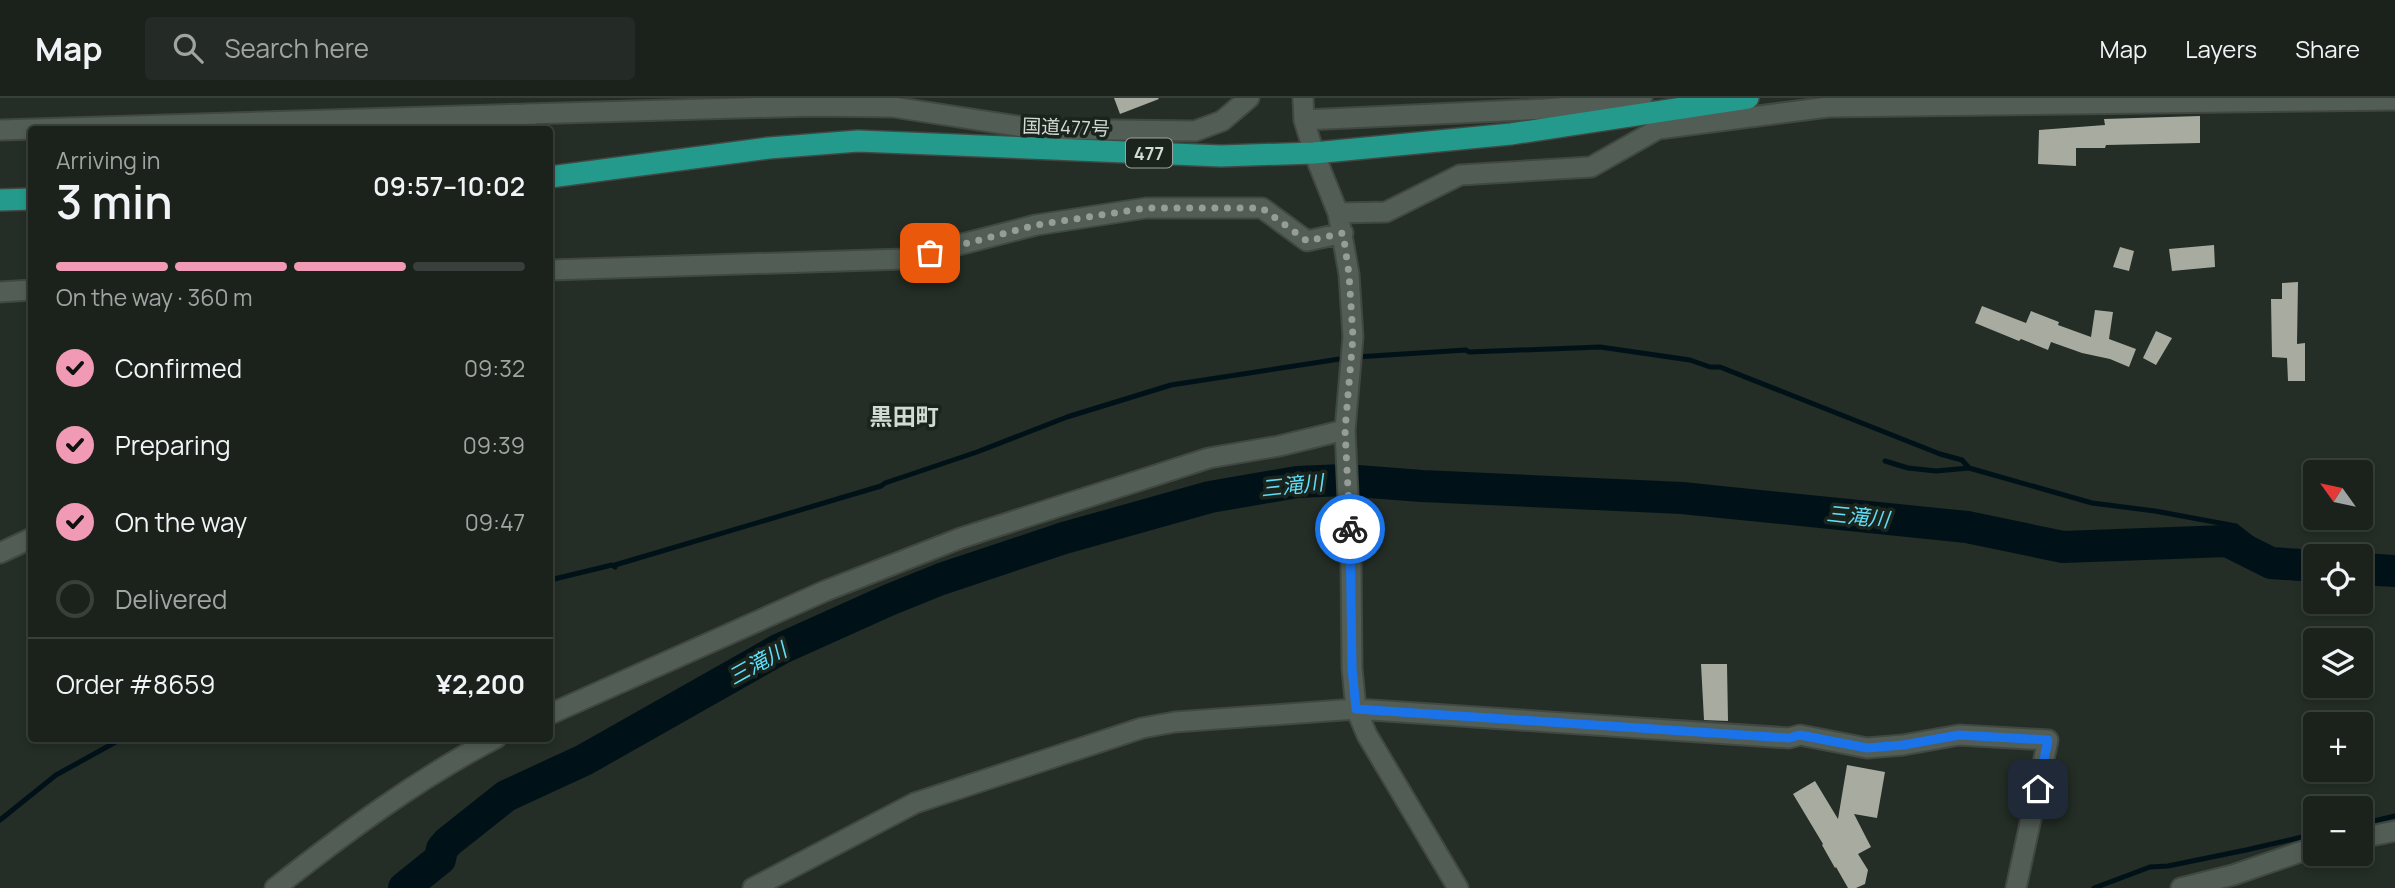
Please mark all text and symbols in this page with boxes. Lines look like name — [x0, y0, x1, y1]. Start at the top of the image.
search box — [145, 17, 635, 80]
text: Map — [35, 26, 103, 71]
icon: search — [169, 29, 207, 67]
text: Search here — [225, 30, 369, 66]
text: Map — [2100, 32, 2147, 65]
text: Layers — [2185, 32, 2257, 65]
text: Share — [2295, 32, 2360, 65]
street label: 国道477号 — [1022, 112, 1110, 142]
road number: 477 — [1126, 138, 1172, 168]
text: Arriving in — [56, 144, 161, 176]
text: 09:57–10:02 — [373, 168, 525, 204]
text: 3 min — [56, 170, 173, 233]
pin — [900, 223, 960, 283]
icon: bag — [911, 234, 949, 272]
text: On the way · 360 m — [56, 281, 253, 313]
icon: check — [56, 349, 94, 387]
text: Confirmed — [115, 350, 242, 386]
text: 09:32 — [464, 352, 525, 384]
district label: 黒田町 — [870, 400, 939, 432]
icon: check — [56, 426, 94, 464]
text: Preparing — [115, 427, 231, 463]
text: 09:39 — [463, 429, 525, 461]
north arrow — [2303, 460, 2373, 530]
map controls — [2303, 460, 2373, 866]
water label: 三滝川 — [1259, 468, 1327, 502]
courier — [1315, 494, 1385, 564]
water label: 三滝川 — [1825, 499, 1893, 533]
icon: check — [56, 503, 94, 541]
text: On the way — [115, 504, 247, 540]
text: 09:47 — [465, 506, 525, 538]
icon: bike — [1331, 510, 1369, 548]
button: locate — [2303, 544, 2373, 614]
text: Delivered — [115, 581, 227, 617]
button: layers — [2303, 628, 2373, 698]
water label: 三滝川 — [723, 635, 793, 691]
text: Order #8659 — [56, 666, 215, 702]
text: ¥2,200 — [436, 666, 525, 702]
button: + — [2303, 712, 2373, 782]
pin — [2008, 759, 2068, 819]
icon: home — [2019, 770, 2057, 808]
button: − — [2303, 796, 2373, 866]

